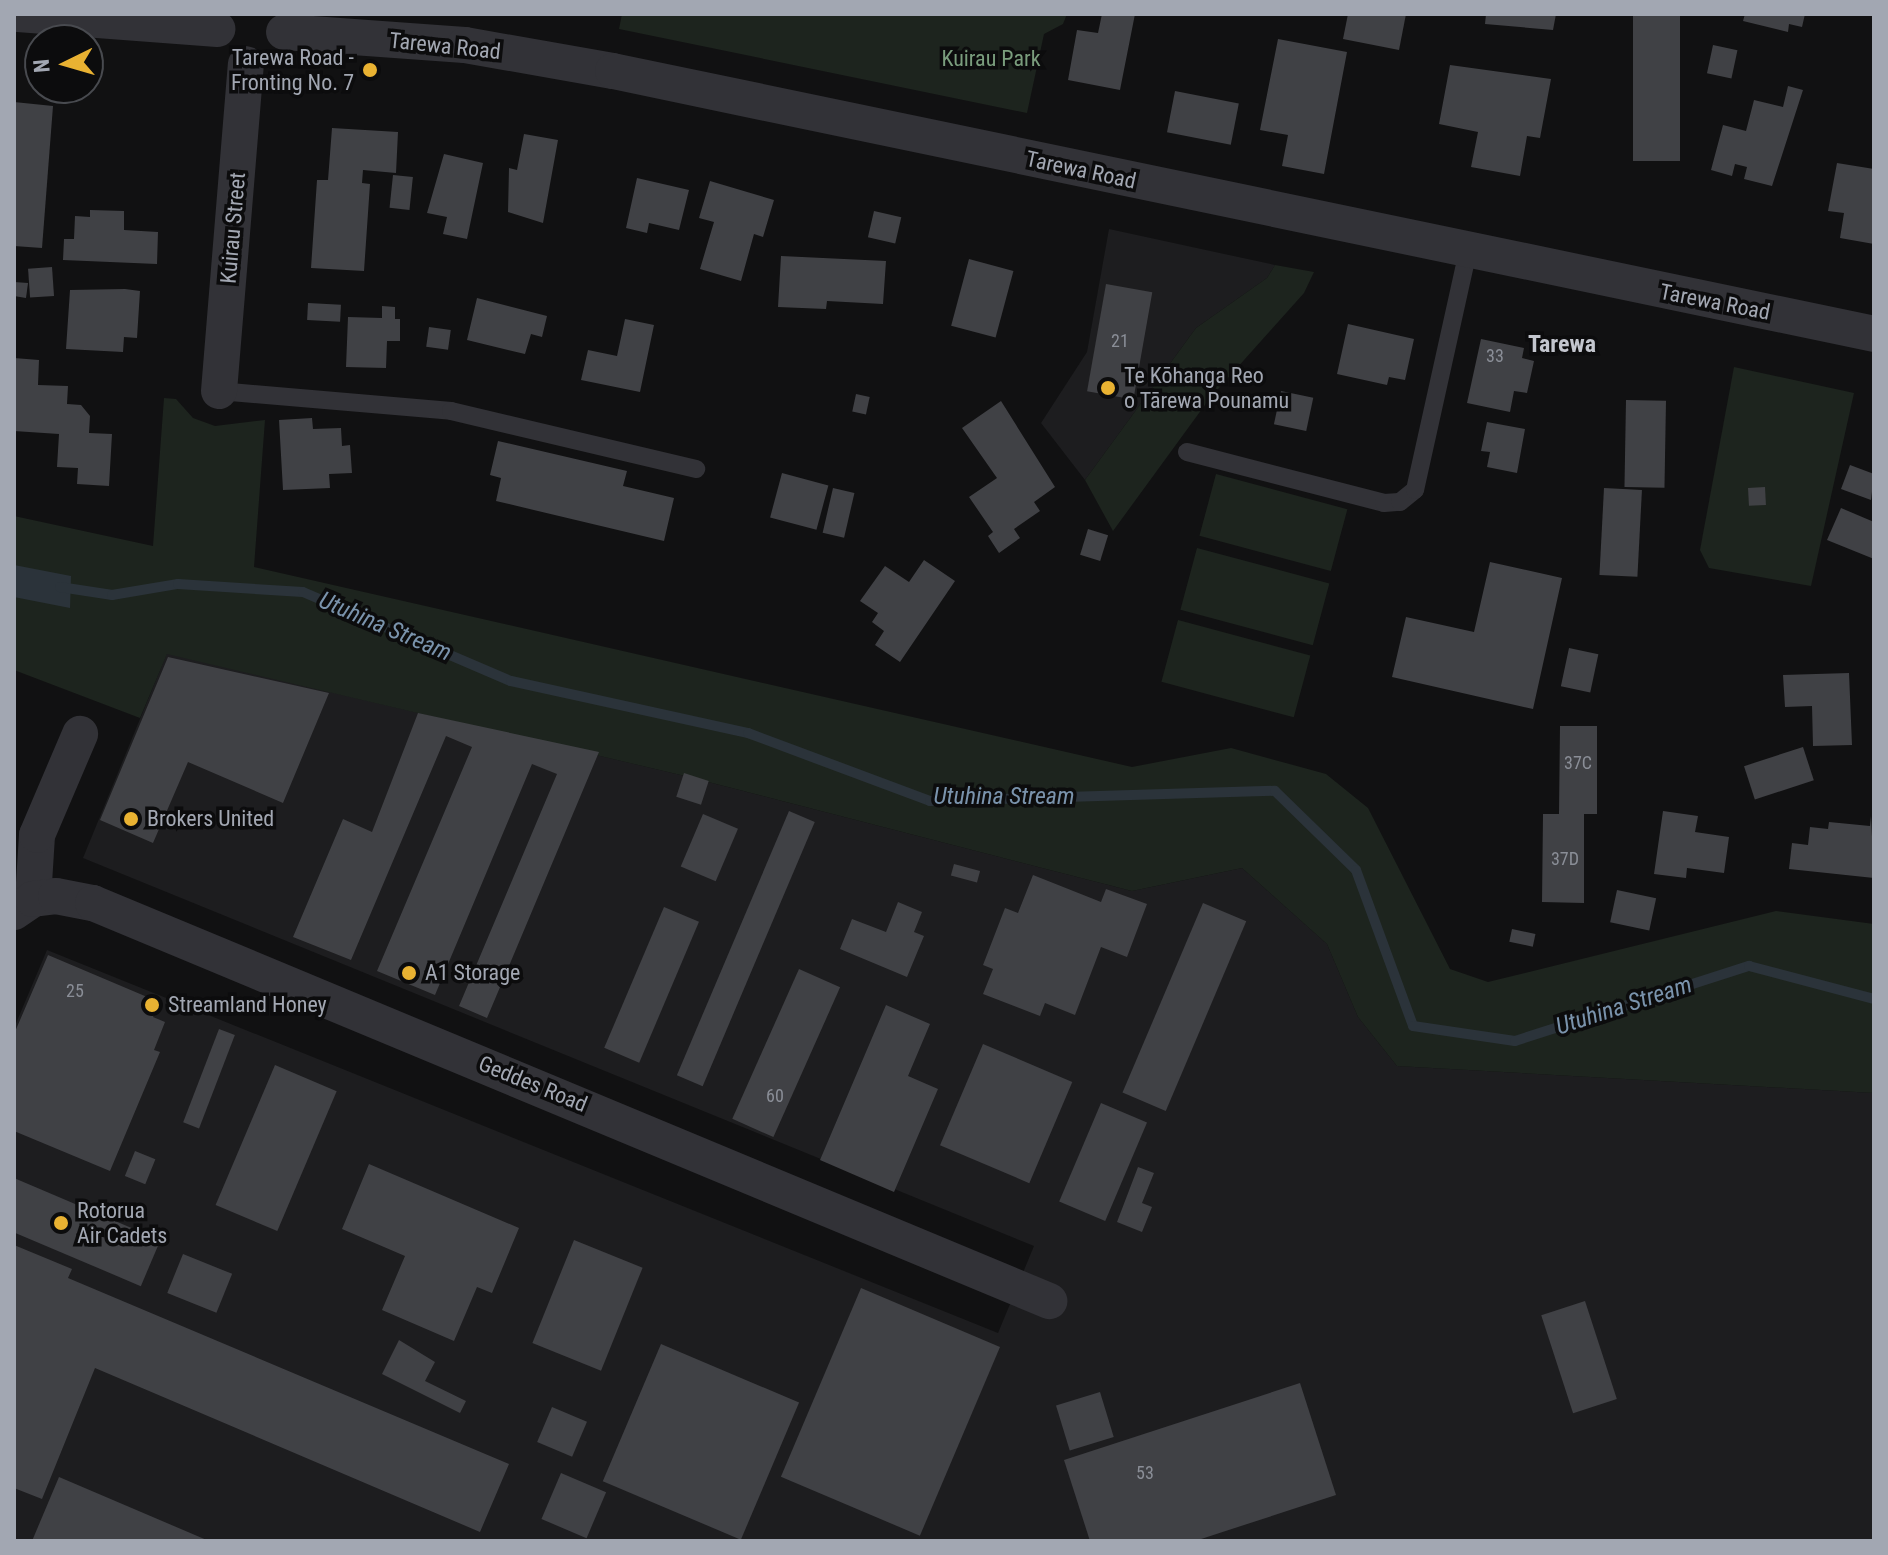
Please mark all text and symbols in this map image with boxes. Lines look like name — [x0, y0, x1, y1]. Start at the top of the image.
north arrow — [24, 24, 104, 104]
street label: Tarewa Road — [388, 27, 502, 65]
place label: Tarewa Road - Fronting No. 7 — [231, 44, 354, 96]
park label: Kuirau Park — [941, 46, 1041, 72]
text: N — [29, 58, 55, 74]
marker: Tarewa Road - Fronting No. 7 — [361, 61, 379, 79]
street label: Tarewa Road — [1024, 145, 1138, 195]
street label: Kuirau Street — [215, 171, 251, 285]
street label: Tarewa Road — [1658, 278, 1772, 326]
house number: 21 — [1111, 330, 1129, 352]
district label: Tarewa — [1528, 331, 1596, 359]
house number: 33 — [1486, 345, 1504, 367]
place label: Te Kōhanga Reo o Tārewa Pounamu — [1124, 362, 1290, 414]
marker: Te Kōhanga Reo o Tārewa Pounamu — [1099, 379, 1117, 397]
water label: Utuhina Stream — [314, 586, 456, 668]
house number: 37C — [1564, 752, 1592, 774]
water label: Utuhina Stream — [933, 783, 1075, 811]
place label: Brokers United — [147, 806, 274, 832]
marker: Brokers United — [122, 810, 140, 828]
house number: 37D — [1551, 848, 1579, 870]
place label: A1 Storage — [425, 960, 520, 986]
marker: A1 Storage — [400, 964, 418, 982]
water label: Utuhina Stream — [1552, 971, 1696, 1041]
house number: 25 — [66, 980, 84, 1002]
place label: Streamland Honey — [168, 992, 327, 1018]
marker: Streamland Honey — [143, 996, 161, 1014]
street label: Geddes Road — [475, 1050, 591, 1118]
house number: 60 — [766, 1085, 784, 1107]
place label: Rotorua Air Cadets — [77, 1197, 167, 1248]
marker: Rotorua Air Cadets — [52, 1214, 70, 1232]
house number: 53 — [1136, 1462, 1154, 1484]

